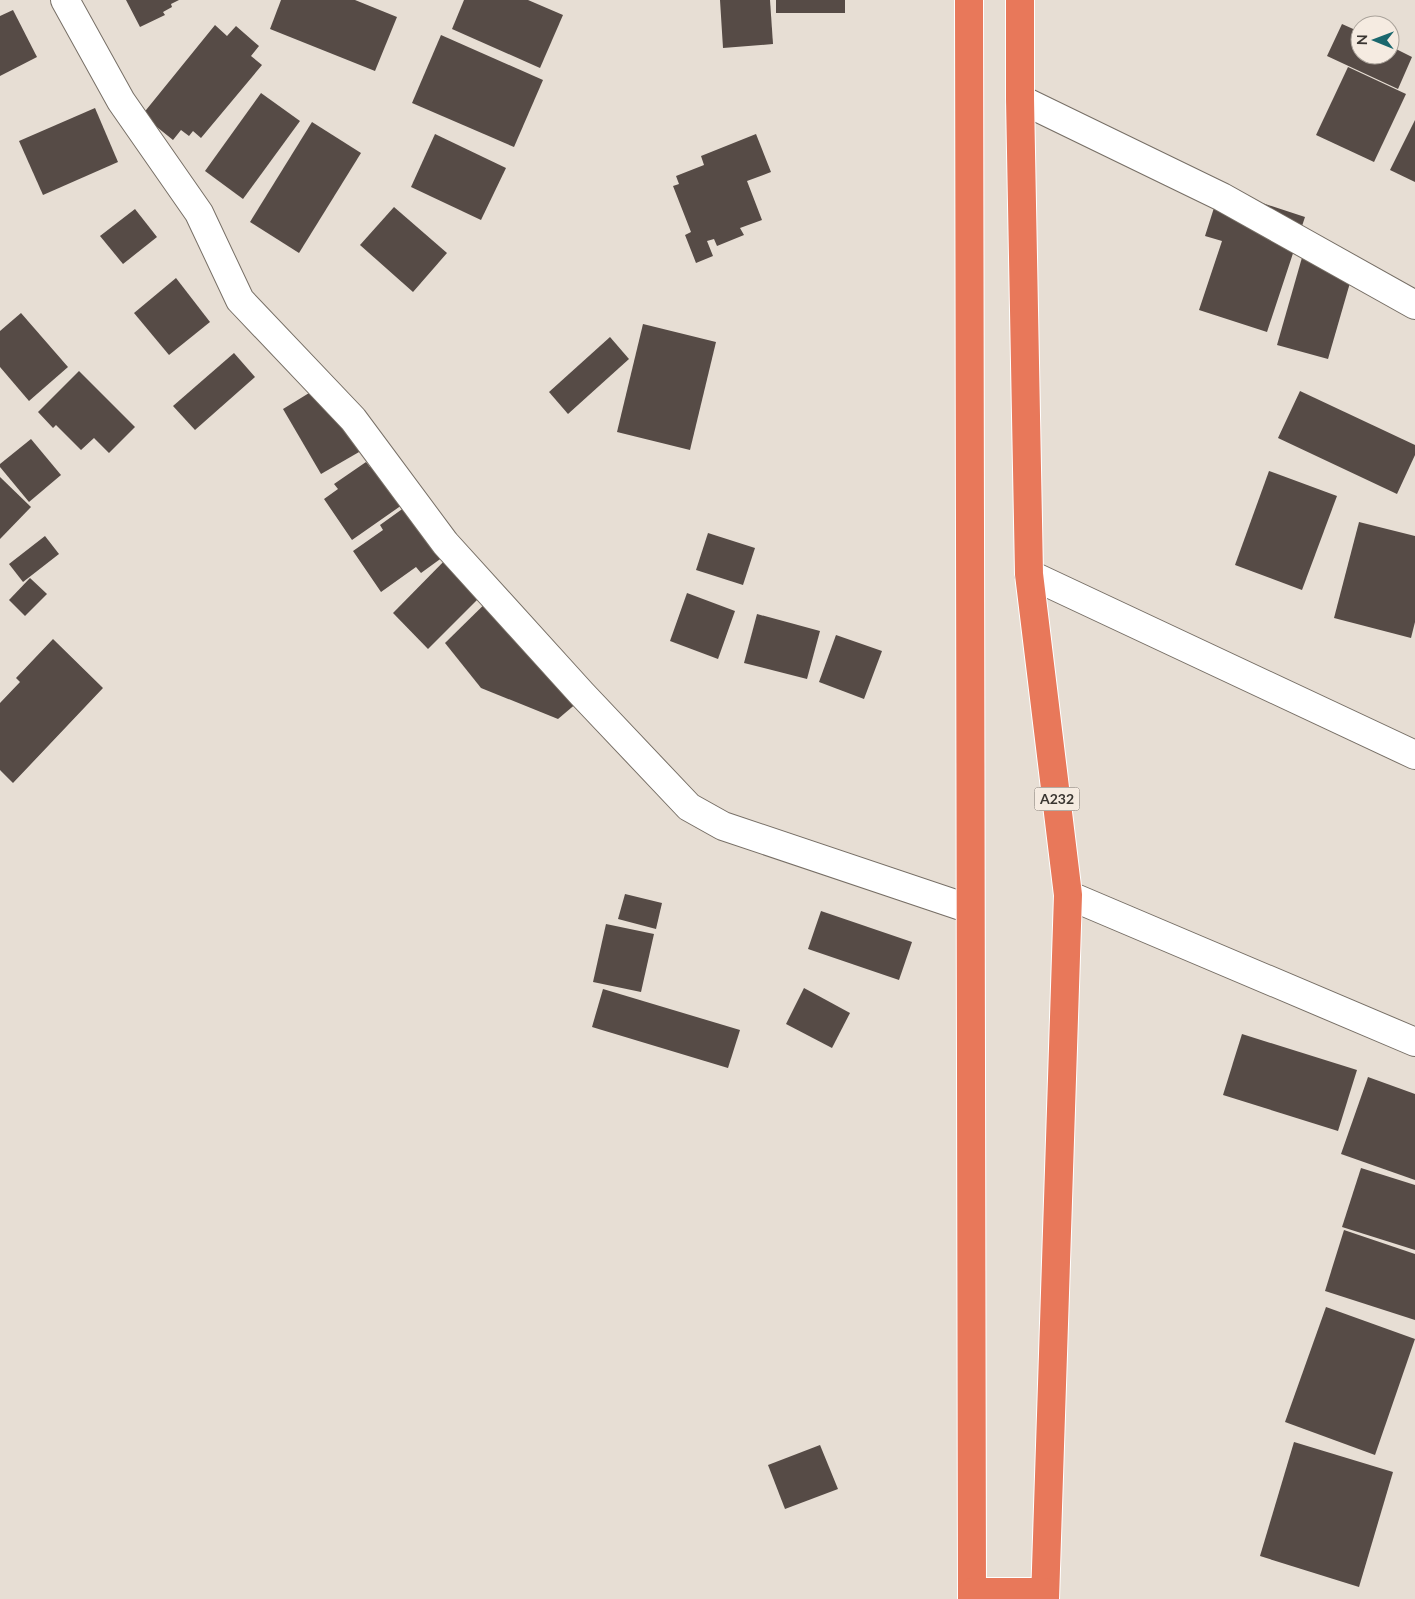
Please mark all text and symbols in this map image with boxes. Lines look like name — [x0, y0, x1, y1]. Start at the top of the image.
north arrow — [1350, 15, 1400, 65]
text: N — [1353, 34, 1370, 45]
road number: A232 — [1034, 788, 1080, 811]

